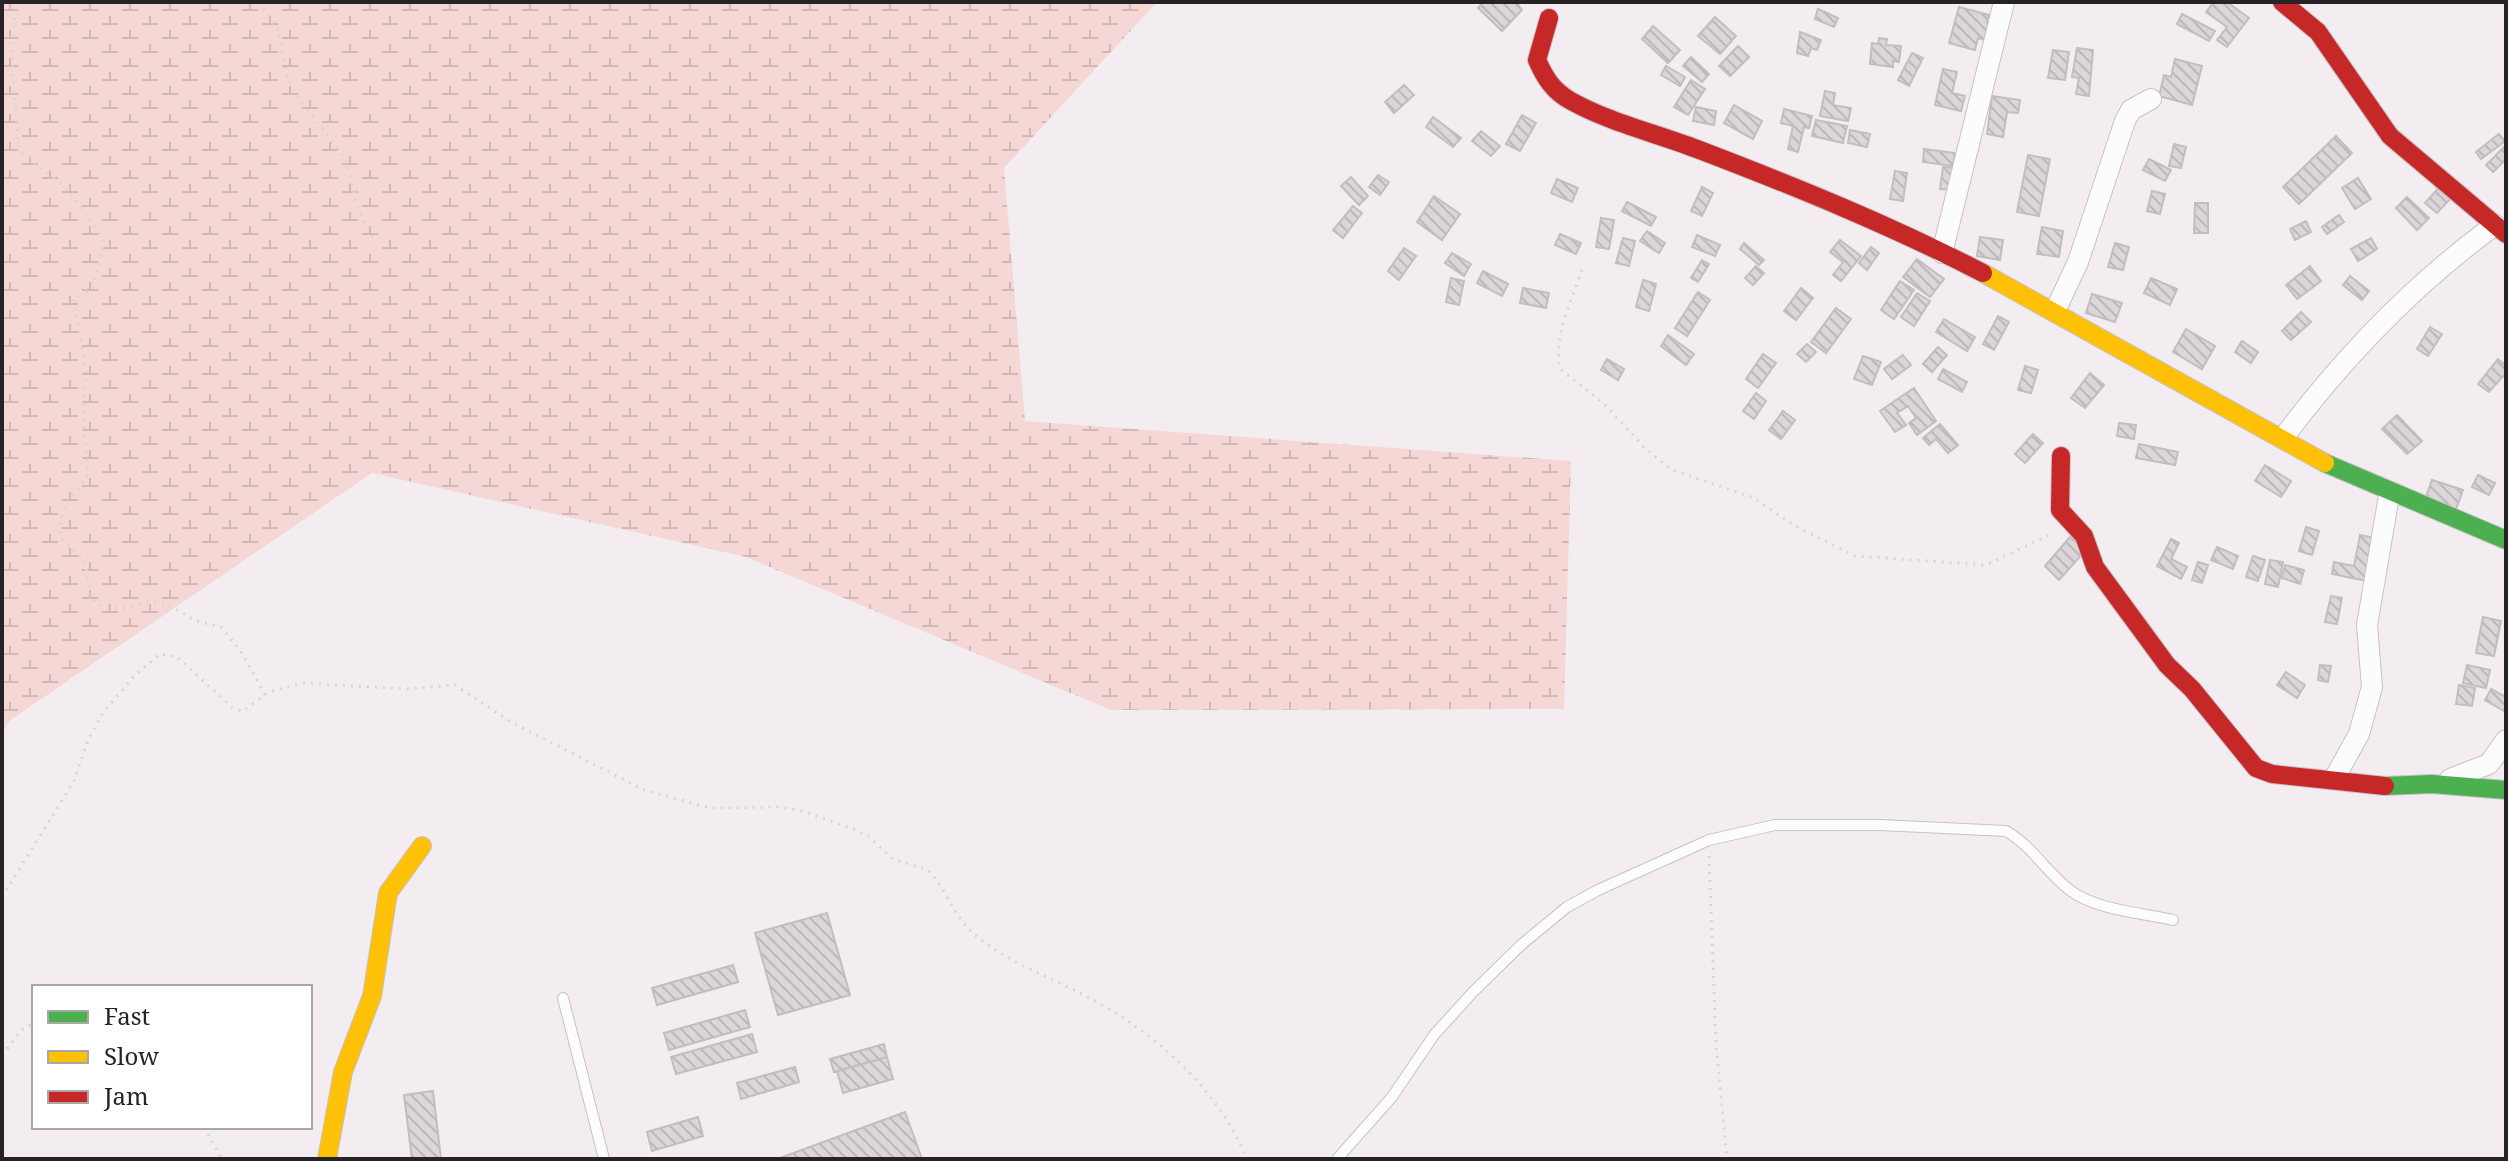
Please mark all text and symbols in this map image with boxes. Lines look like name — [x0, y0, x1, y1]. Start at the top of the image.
legend — [32, 985, 312, 1129]
text: Fast — [104, 999, 150, 1032]
text: Slow — [104, 1039, 159, 1072]
text: Jam — [103, 1079, 149, 1112]

